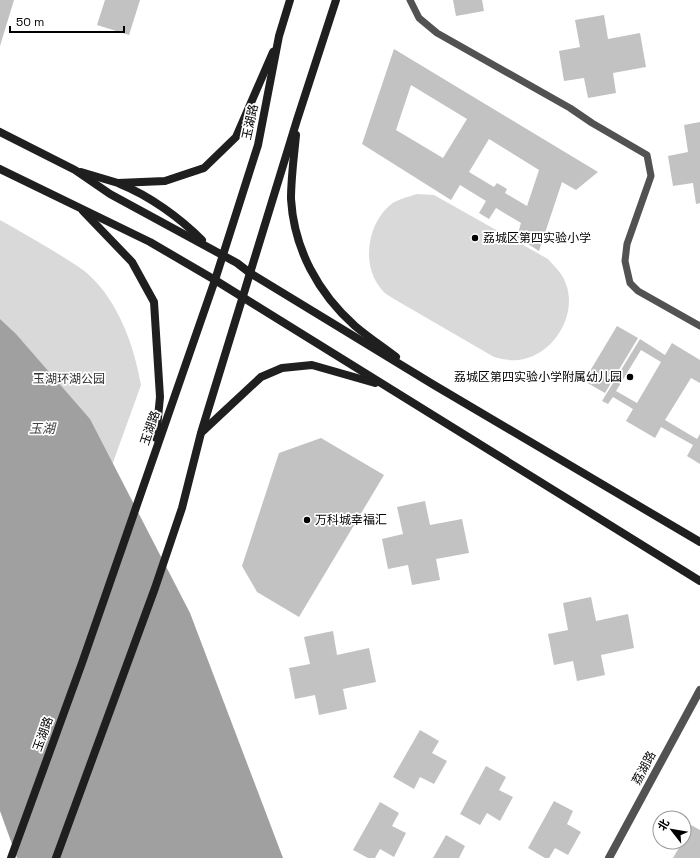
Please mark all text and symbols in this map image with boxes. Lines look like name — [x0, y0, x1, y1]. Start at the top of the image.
scale bar — [10, 8, 124, 34]
text: 50 m — [16, 14, 44, 30]
street label: 玉湖路 — [238, 103, 262, 141]
place label: 荔城区第四实验小学 — [483, 230, 591, 246]
marker: 荔城区第四实验小学 — [470, 233, 480, 243]
place label: 荔城区第四实验小学附属幼儿园 — [454, 369, 622, 385]
park label: 玉湖环湖公园 — [33, 371, 105, 387]
marker: 荔城区第四实验小学附属幼儿园 — [625, 372, 635, 382]
street label: 玉湖路 — [137, 408, 163, 448]
water label: 玉湖 — [29, 420, 57, 437]
place label: 万科城幸福汇 — [315, 512, 387, 528]
marker: 万科城幸福汇 — [302, 515, 312, 525]
street label: 玉湖路 — [29, 714, 57, 754]
street label: 荔湖路 — [628, 748, 660, 788]
north arrow — [652, 810, 692, 850]
text: 北 — [655, 817, 672, 833]

